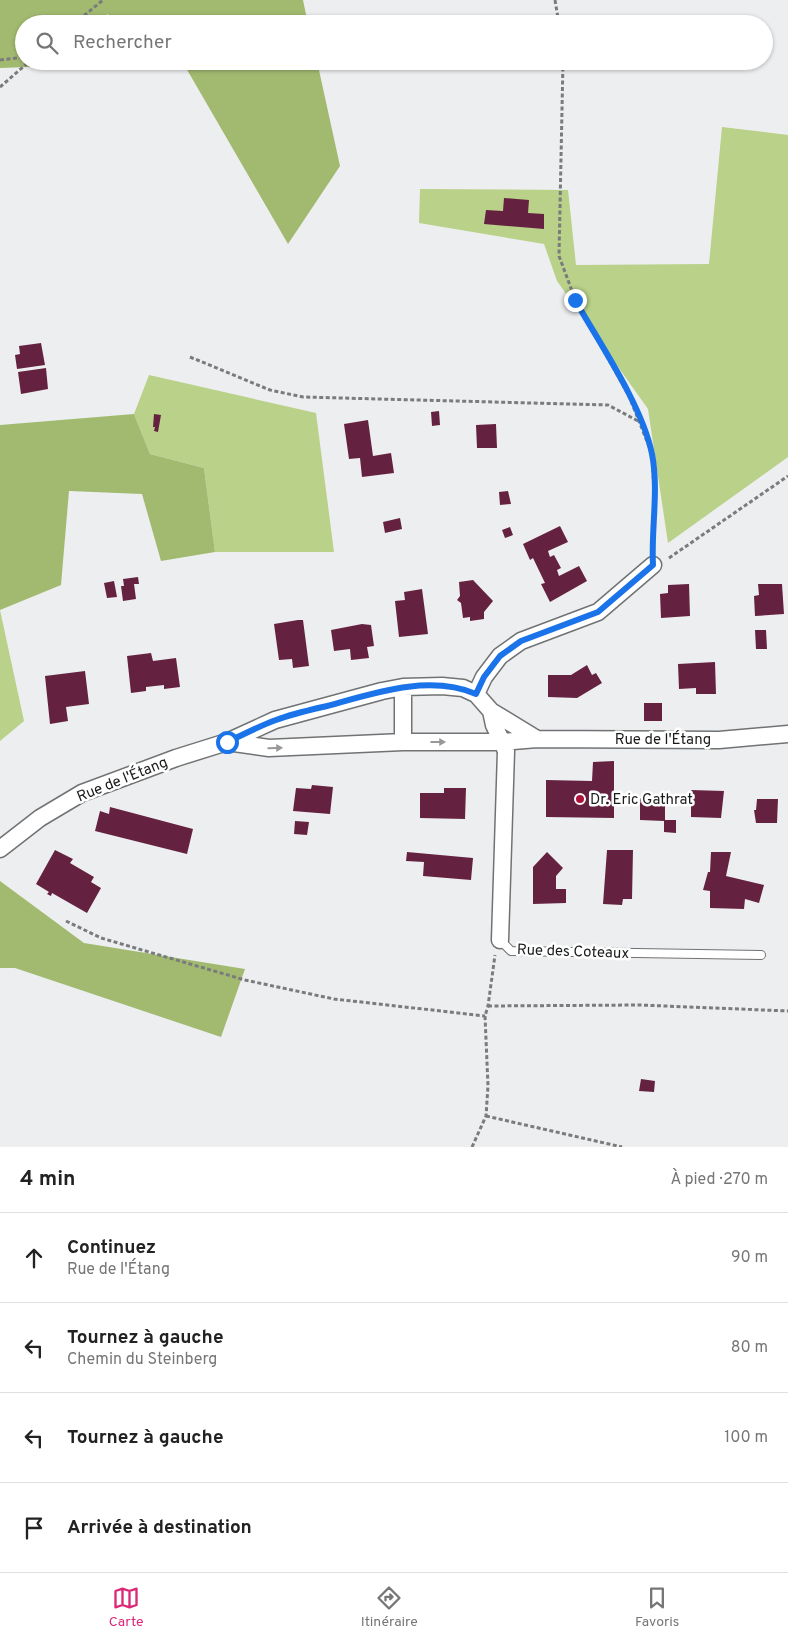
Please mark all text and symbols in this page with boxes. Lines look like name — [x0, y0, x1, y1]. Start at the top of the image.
search box — [15, 15, 773, 70]
icon: search — [33, 29, 61, 57]
text: Rechercher — [73, 31, 172, 55]
route end — [564, 289, 587, 312]
street label: Rue de l'Étang — [615, 730, 711, 750]
route start — [216, 731, 239, 754]
one-way arrow — [430, 738, 446, 746]
one-way arrow — [268, 744, 284, 752]
street label: Rue de l'Étang — [74, 753, 171, 807]
place label: Dr. Eric Gathrat — [590, 791, 693, 810]
marker: Dr. Eric Gathrat — [574, 793, 586, 805]
street label: Rue des Coteaux — [516, 941, 630, 964]
text: 4 min — [20, 1166, 76, 1193]
text: À pied · 270 m — [670, 1170, 768, 1190]
text: Continuez — [67, 1236, 156, 1260]
icon: ahead — [20, 1244, 48, 1272]
text: 90 m — [731, 1248, 768, 1268]
text: Rue de l'Étang — [67, 1260, 170, 1280]
text: Tournez à gauche — [67, 1326, 224, 1350]
icon: left — [20, 1334, 48, 1362]
text: 80 m — [731, 1338, 768, 1358]
text: Chemin du Steinberg — [67, 1350, 217, 1370]
icon: left — [20, 1424, 48, 1452]
text: Tournez à gauche — [67, 1426, 224, 1450]
text: 100 m — [724, 1428, 768, 1448]
icon: arrive — [20, 1514, 48, 1542]
text: Arrivée à destination — [67, 1516, 252, 1540]
tab: Carte — [109, 1584, 144, 1631]
tab: Itinéraire — [361, 1584, 418, 1631]
tab: Favoris — [635, 1584, 679, 1631]

